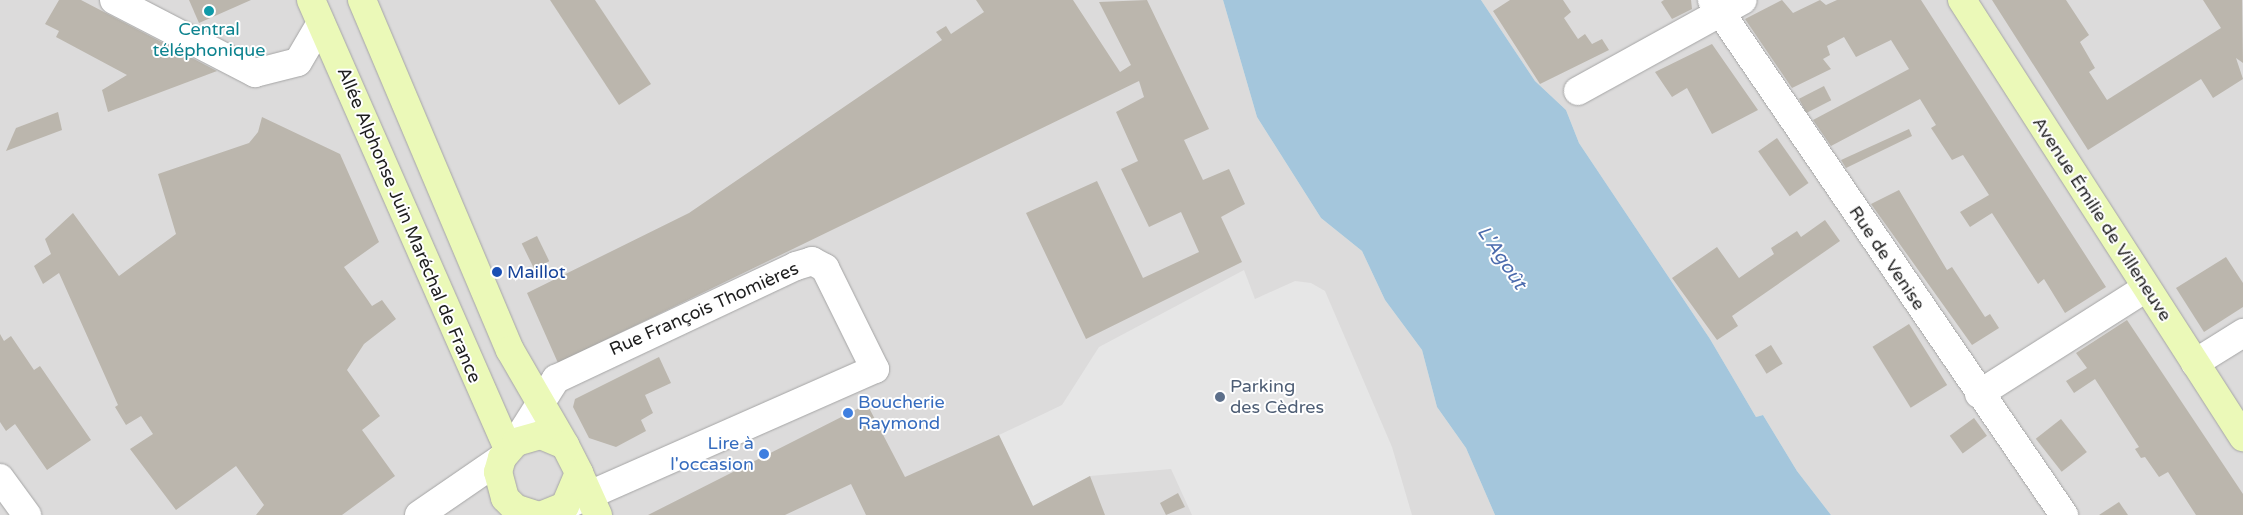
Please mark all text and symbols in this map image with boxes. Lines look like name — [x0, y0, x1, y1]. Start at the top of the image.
marker: Central téléphonique — [203, 5, 215, 17]
place label: Central téléphonique — [153, 19, 265, 62]
street label: Allée Alphonse Juin Maréchal de France — [332, 64, 486, 386]
street label: Avenue Émilie de Villeneuve — [2028, 113, 2176, 325]
street label: Rue de Venise — [1844, 202, 1930, 314]
water label: L'Agoût — [1472, 222, 1530, 294]
street label: Rue François Thomières — [606, 257, 802, 361]
place label: Maillot — [507, 261, 566, 283]
marker: Maillot — [491, 266, 503, 278]
place label: Parking des Cèdres — [1230, 376, 1324, 418]
marker: Parking des Cèdres — [1214, 391, 1226, 403]
place label: Boucherie Raymond — [858, 392, 945, 434]
marker: Boucherie Raymond — [842, 407, 854, 419]
place label: Lire à l'occasion — [670, 433, 754, 476]
marker: Lire à l'occasion — [758, 448, 770, 460]

